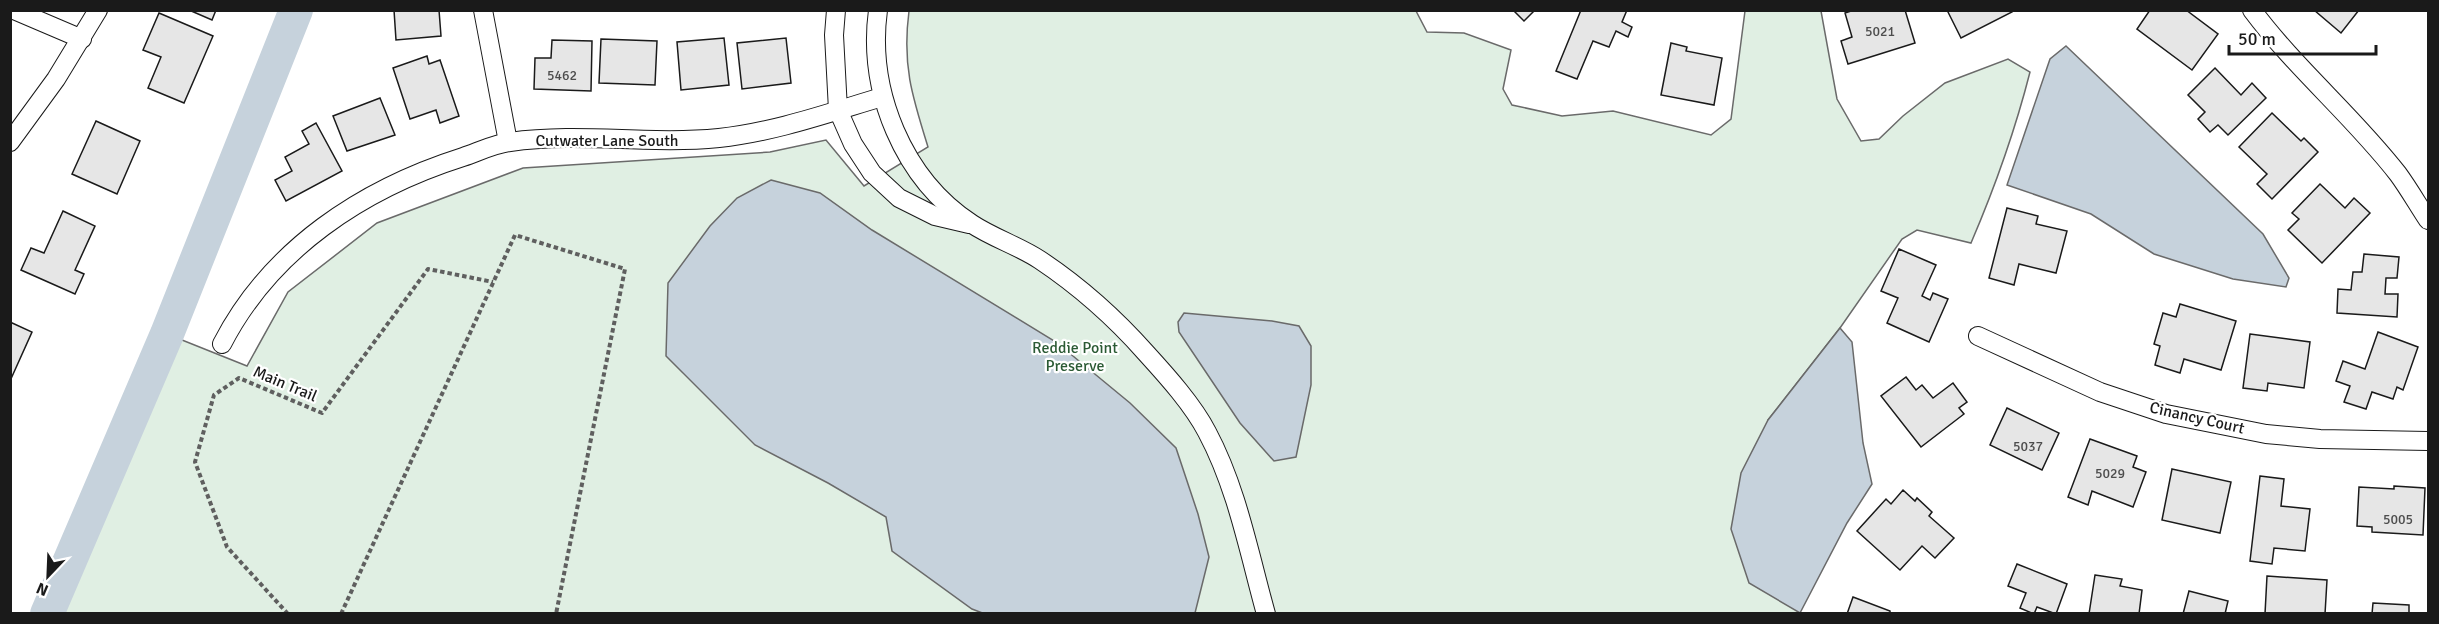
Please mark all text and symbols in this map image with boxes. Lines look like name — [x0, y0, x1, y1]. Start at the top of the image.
scale bar — [2229, 18, 2376, 56]
house number: 5021 — [1865, 23, 1895, 40]
text: 50 m — [2238, 28, 2276, 50]
house number: 5462 — [547, 67, 577, 84]
street label: Cutwater Lane South — [535, 131, 679, 151]
park label: Reddie Point Preserve — [1032, 338, 1118, 376]
street label: Main Trail — [250, 362, 320, 407]
street label: Cinancy Court — [2148, 397, 2247, 439]
house number: 5037 — [2013, 438, 2043, 455]
house number: 5029 — [2095, 465, 2125, 482]
house number: 5005 — [2383, 511, 2413, 528]
north arrow — [18, 546, 78, 606]
text: N — [33, 578, 52, 600]

